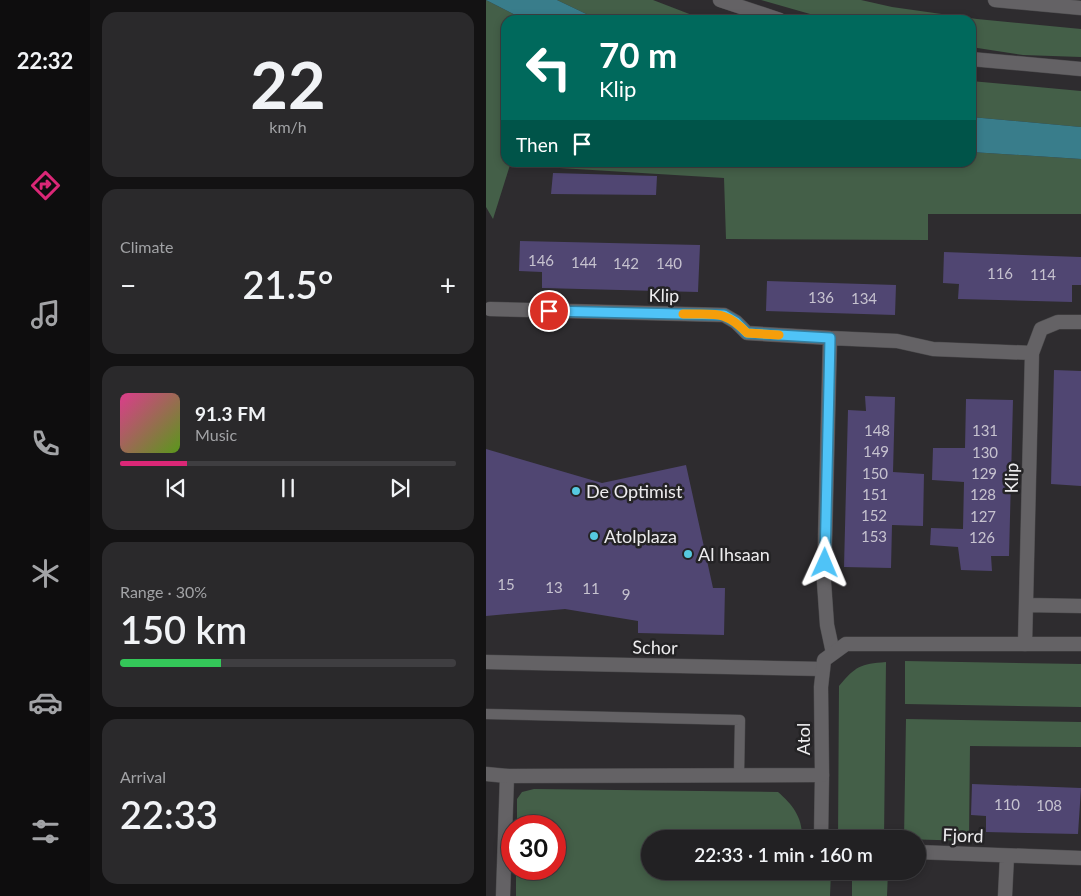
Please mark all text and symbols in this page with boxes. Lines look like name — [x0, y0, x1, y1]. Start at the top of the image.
text: 70 m — [599, 33, 677, 75]
icon: left — [516, 35, 581, 100]
text: 22 — [250, 45, 326, 123]
text: 22:32 — [17, 47, 73, 74]
text: Klip — [599, 75, 636, 102]
text: km/h — [269, 117, 307, 136]
icon: arrive — [568, 130, 596, 158]
text: Then — [516, 133, 558, 156]
icon: directions — [28, 168, 63, 203]
text: Climate — [120, 237, 173, 256]
house number: 146 — [528, 251, 554, 269]
house number: 144 — [571, 253, 597, 271]
house number: 142 — [613, 254, 639, 272]
house number: 140 — [656, 254, 682, 272]
text: 21.5° — [243, 261, 333, 307]
house number: 116 — [987, 264, 1013, 282]
house number: 114 — [1030, 265, 1056, 283]
text: − — [120, 268, 136, 302]
text: + — [440, 268, 456, 302]
street label: Klip — [649, 284, 679, 306]
house number: 136 — [808, 288, 834, 306]
house number: 134 — [851, 289, 877, 307]
pin — [528, 290, 570, 332]
icon: music — [28, 297, 63, 332]
icon: arrive — [535, 297, 563, 325]
text: 91.3 FM — [195, 402, 266, 425]
house number: 148 — [864, 421, 890, 439]
house number: 131 — [972, 421, 998, 439]
text: Music — [195, 425, 237, 444]
icon: phone — [28, 426, 63, 461]
house number: 149 — [863, 442, 889, 460]
house number: 130 — [972, 443, 998, 461]
street label: Klip — [1000, 463, 1022, 493]
house number: 150 — [862, 464, 888, 482]
house number: 129 — [971, 464, 997, 482]
icon: previous — [162, 474, 190, 502]
icon: pause — [274, 474, 302, 502]
icon: next — [386, 474, 414, 502]
place label: De Optimist — [586, 480, 683, 502]
marker: De Optimist — [570, 485, 582, 497]
house number: 151 — [862, 485, 888, 503]
house number: 128 — [970, 485, 996, 503]
house number: 152 — [861, 506, 887, 524]
house number: 127 — [970, 507, 996, 525]
place label: Atolplaza — [604, 525, 677, 547]
house number: 153 — [861, 527, 887, 545]
house number: 126 — [969, 528, 995, 546]
marker: Atolplaza — [588, 530, 600, 542]
position arrow — [798, 536, 850, 588]
place label: Al Ihsaan — [698, 543, 770, 565]
marker: Al Ihsaan — [682, 548, 694, 560]
icon: climate — [28, 556, 63, 591]
house number: 15 — [497, 575, 515, 593]
house number: 13 — [545, 578, 563, 596]
house number: 11 — [582, 579, 600, 597]
text: Range · 30% — [120, 582, 207, 601]
house number: 9 — [622, 585, 630, 603]
text: 150 km — [120, 606, 247, 652]
street label: Schor — [632, 636, 678, 658]
icon: car — [28, 685, 63, 720]
street label: Atol — [792, 723, 814, 755]
text: Arrival — [120, 767, 166, 786]
text: 22:33 — [120, 791, 218, 837]
house number: 110 — [994, 795, 1020, 813]
house number: 108 — [1036, 796, 1062, 814]
icon: filters — [28, 814, 63, 849]
speed limit sign: 30 — [501, 815, 566, 880]
street label: Fjord — [942, 823, 984, 847]
text: 22:33 · 1 min · 160 m — [694, 843, 873, 866]

